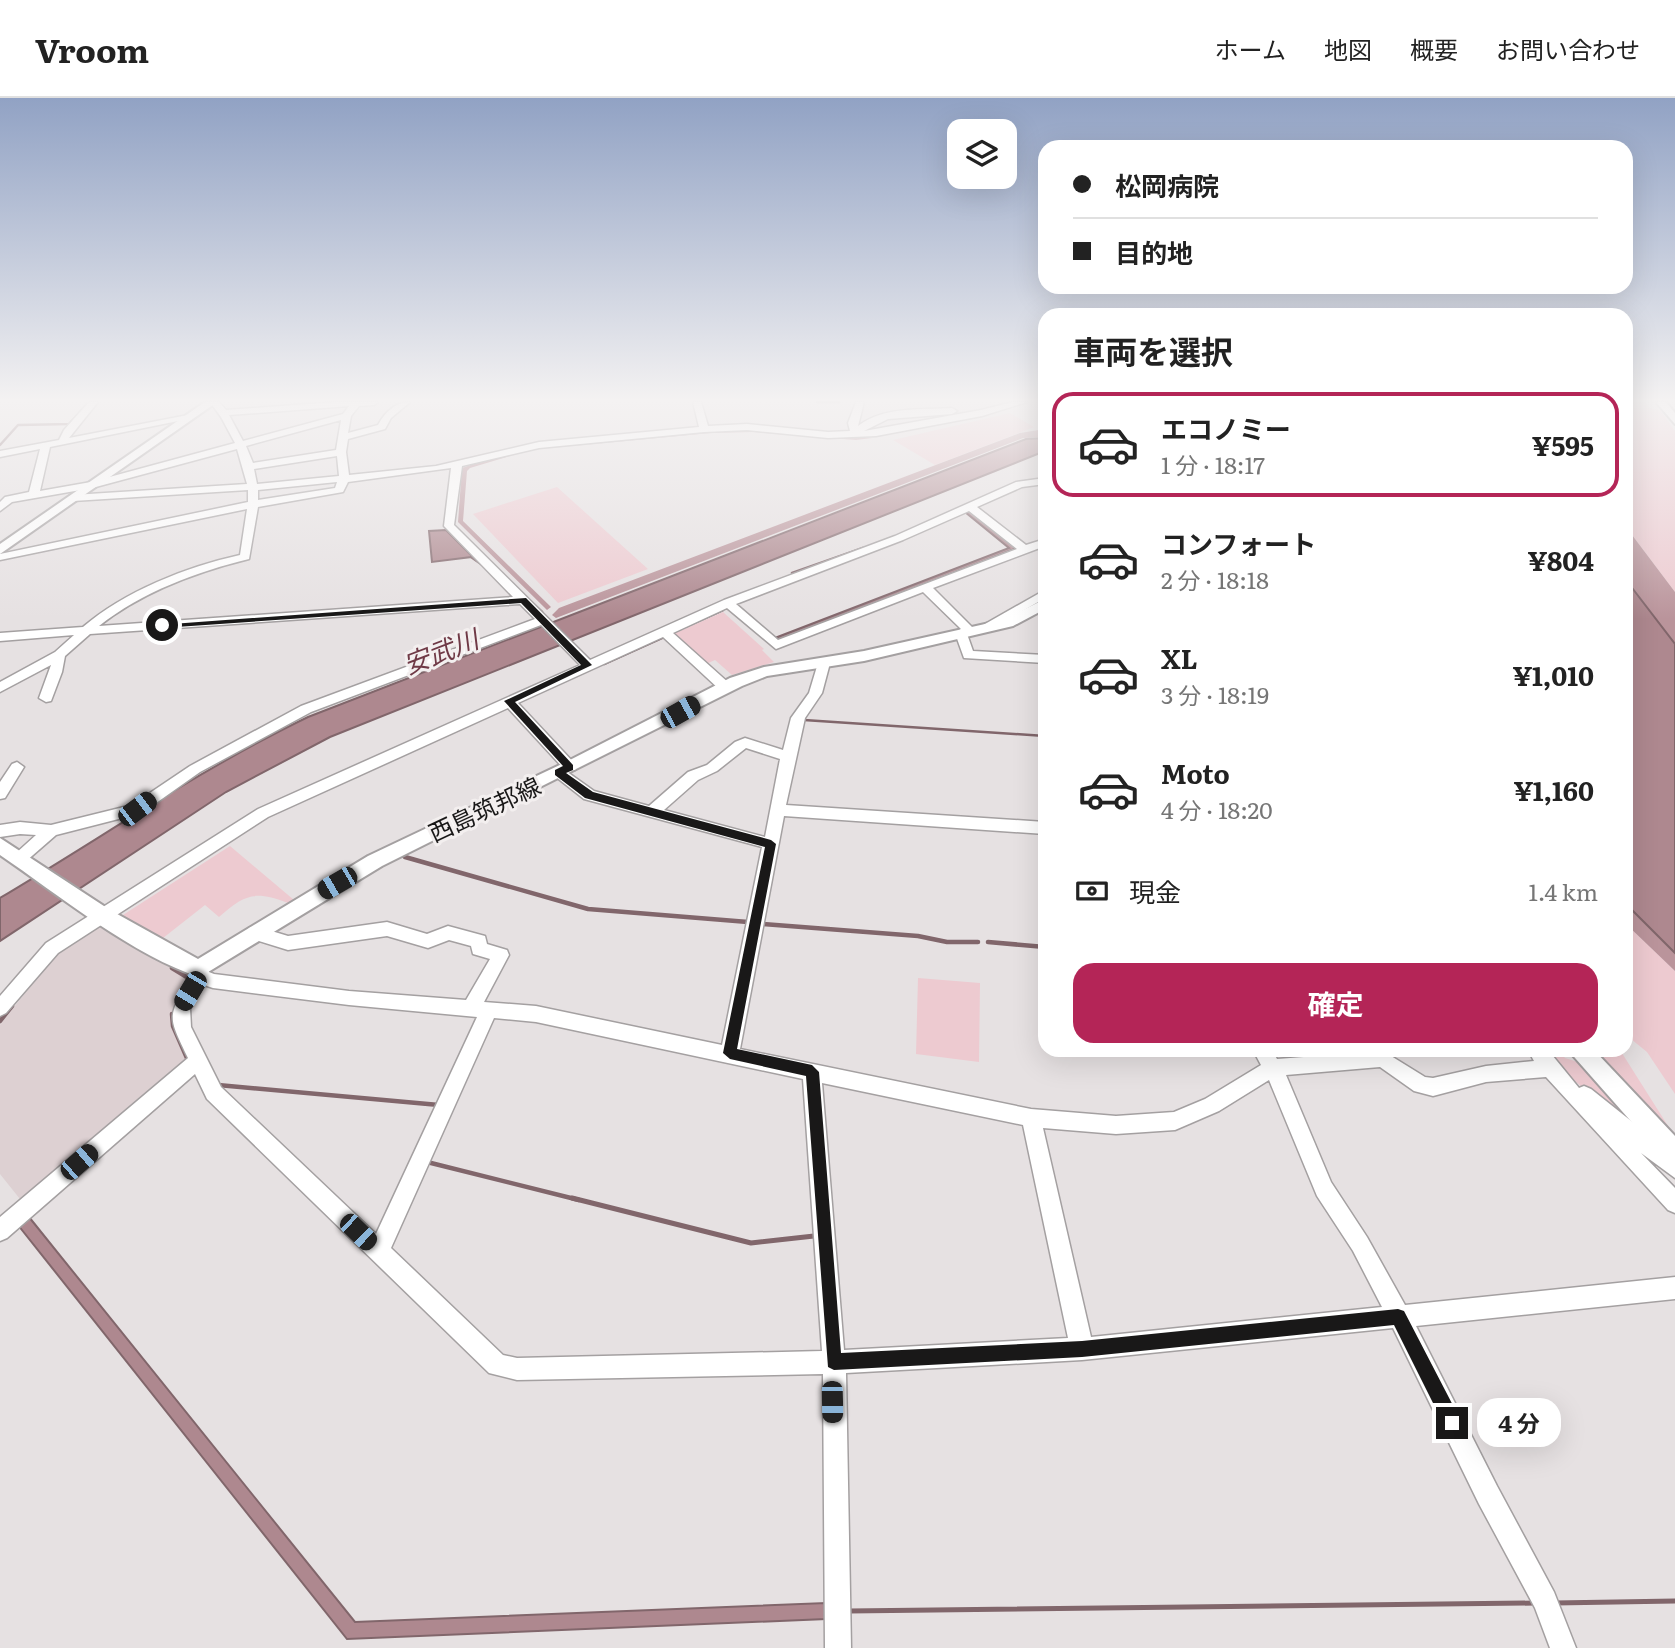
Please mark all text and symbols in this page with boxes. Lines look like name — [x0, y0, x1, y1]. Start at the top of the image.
text: Vroom — [35, 24, 149, 73]
text: ホーム — [1215, 31, 1286, 66]
text: 地図 — [1324, 31, 1372, 66]
text: 概要 — [1410, 31, 1458, 66]
text: お問い合わせ — [1496, 31, 1640, 66]
map controls — [947, 119, 1017, 189]
button: layers — [947, 119, 1017, 189]
text: 松岡病院 — [1115, 165, 1219, 204]
text: 目的地 — [1115, 232, 1193, 271]
text: 車両を選択 — [1073, 326, 1233, 374]
text: エコノミー — [1161, 408, 1291, 447]
icon: car — [1077, 413, 1140, 476]
text: ¥595 — [1532, 425, 1594, 464]
text: 1 分 · 18:17 — [1161, 447, 1265, 481]
text: コンフォート — [1161, 523, 1316, 562]
icon: car — [1077, 528, 1140, 591]
text: ¥804 — [1528, 540, 1594, 579]
text: 2 分 · 18:18 — [1161, 562, 1269, 596]
route start — [146, 609, 178, 641]
water label: 安武川 — [397, 617, 486, 682]
text: XL — [1161, 638, 1198, 677]
icon: car — [1077, 643, 1140, 706]
text: ¥1,010 — [1513, 655, 1594, 694]
text: 3 分 · 18:19 — [1161, 677, 1269, 711]
car — [657, 693, 704, 731]
text: Moto — [1161, 753, 1230, 792]
icon: car — [1077, 758, 1140, 821]
street label: 西島筑邦線 — [422, 767, 546, 849]
text: ¥1,160 — [1513, 770, 1594, 809]
car — [114, 788, 161, 830]
text: 4 分 · 18:20 — [1161, 792, 1273, 826]
car — [314, 863, 361, 903]
text: 現金 — [1129, 871, 1181, 910]
icon: cash — [1073, 872, 1111, 910]
text: 1.4 km — [1528, 874, 1598, 908]
button: 確定 — [1073, 963, 1598, 1043]
car — [171, 968, 210, 1014]
car — [57, 1140, 102, 1184]
car — [336, 1210, 381, 1254]
car — [822, 1381, 843, 1423]
callout: 4 分 — [1476, 1398, 1560, 1448]
text: 4 分 — [1498, 1405, 1540, 1439]
route end — [1436, 1407, 1468, 1439]

